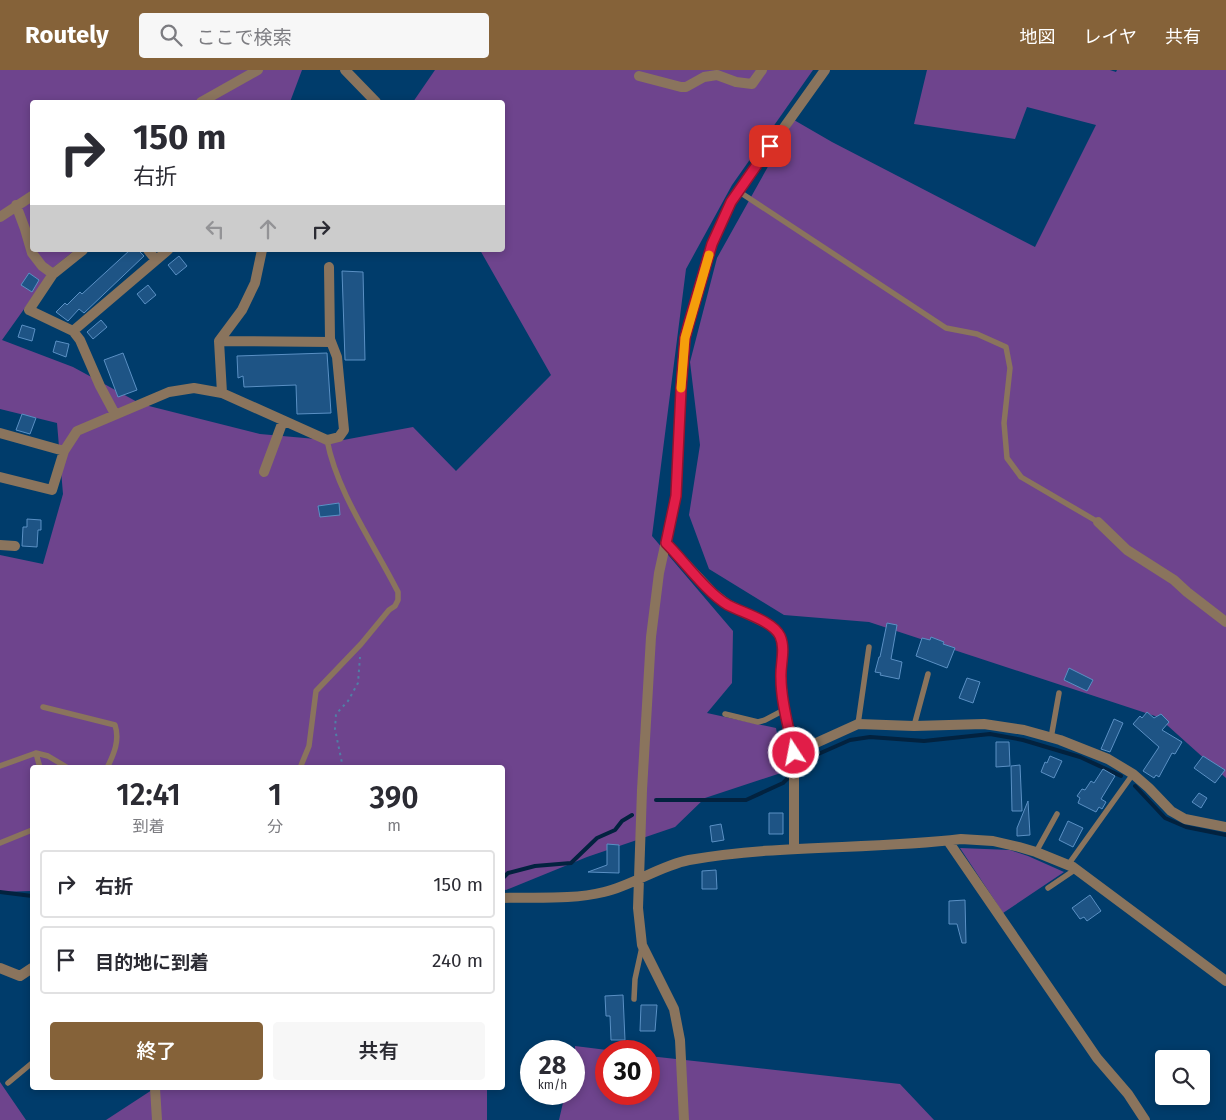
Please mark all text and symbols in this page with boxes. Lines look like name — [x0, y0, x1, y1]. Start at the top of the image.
search box — [139, 13, 489, 58]
text: Routely — [25, 21, 109, 49]
icon: search — [157, 21, 185, 49]
text: ここで検索 — [197, 26, 292, 49]
text: 地図 — [1020, 26, 1056, 48]
text: レイヤ — [1084, 26, 1137, 48]
text: 共有 — [1165, 26, 1201, 48]
text: 150 m — [133, 116, 226, 158]
icon: right — [50, 120, 115, 185]
pin — [749, 125, 791, 167]
icon: arrive — [756, 132, 784, 160]
text: 右折 — [133, 163, 177, 190]
icon: left — [201, 215, 229, 243]
icon: ahead — [254, 215, 282, 243]
icon: right — [307, 215, 335, 243]
position arrow — [767, 726, 819, 778]
text: 12:41 — [116, 777, 181, 813]
text: 1 — [268, 777, 282, 813]
text: 390 — [370, 780, 419, 816]
text: m — [387, 816, 401, 835]
text: 到着 — [133, 817, 165, 836]
text: 分 — [267, 817, 283, 836]
icon: right — [52, 870, 80, 898]
text: 150 m — [433, 873, 483, 896]
text: 右折 — [95, 875, 133, 898]
icon: arrive — [52, 946, 80, 974]
text: 240 m — [432, 949, 483, 972]
text: 目的地に到着 — [95, 951, 209, 974]
button: 終了 — [50, 1022, 263, 1080]
button: 共有 — [273, 1022, 485, 1080]
speed limit sign: 30 — [595, 1040, 660, 1105]
map controls — [1155, 1050, 1210, 1105]
button: search — [1155, 1050, 1210, 1105]
text: 28 — [539, 1051, 566, 1081]
text: km/h — [538, 1078, 567, 1092]

